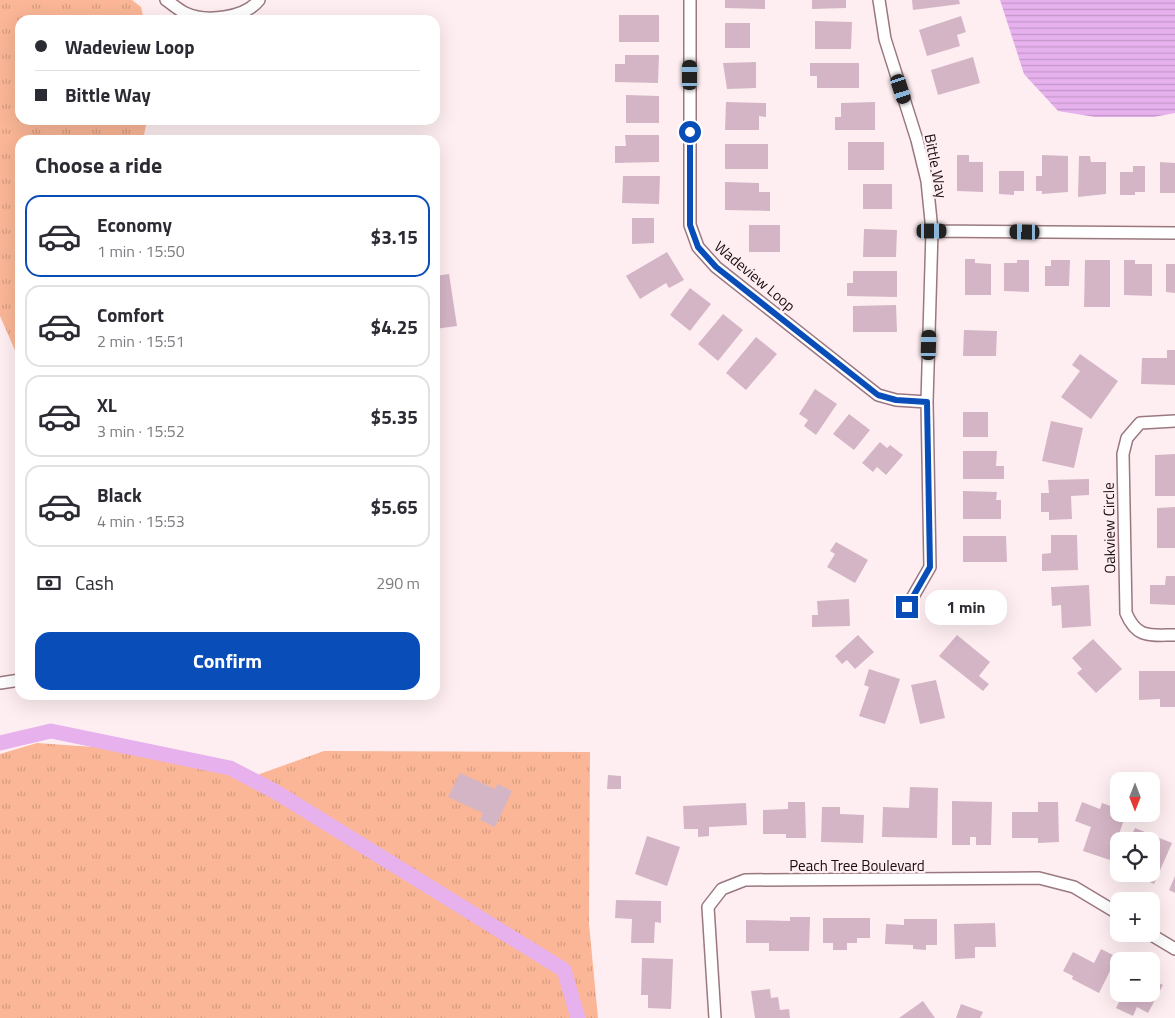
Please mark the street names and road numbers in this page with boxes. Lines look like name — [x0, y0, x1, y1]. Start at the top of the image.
street label: Bittle Way — [918, 132, 954, 200]
street label: Wadeview Loop — [709, 235, 801, 317]
street label: Oakview Circle — [1097, 482, 1121, 574]
street label: Peach Tree Boulevard — [789, 854, 925, 877]

